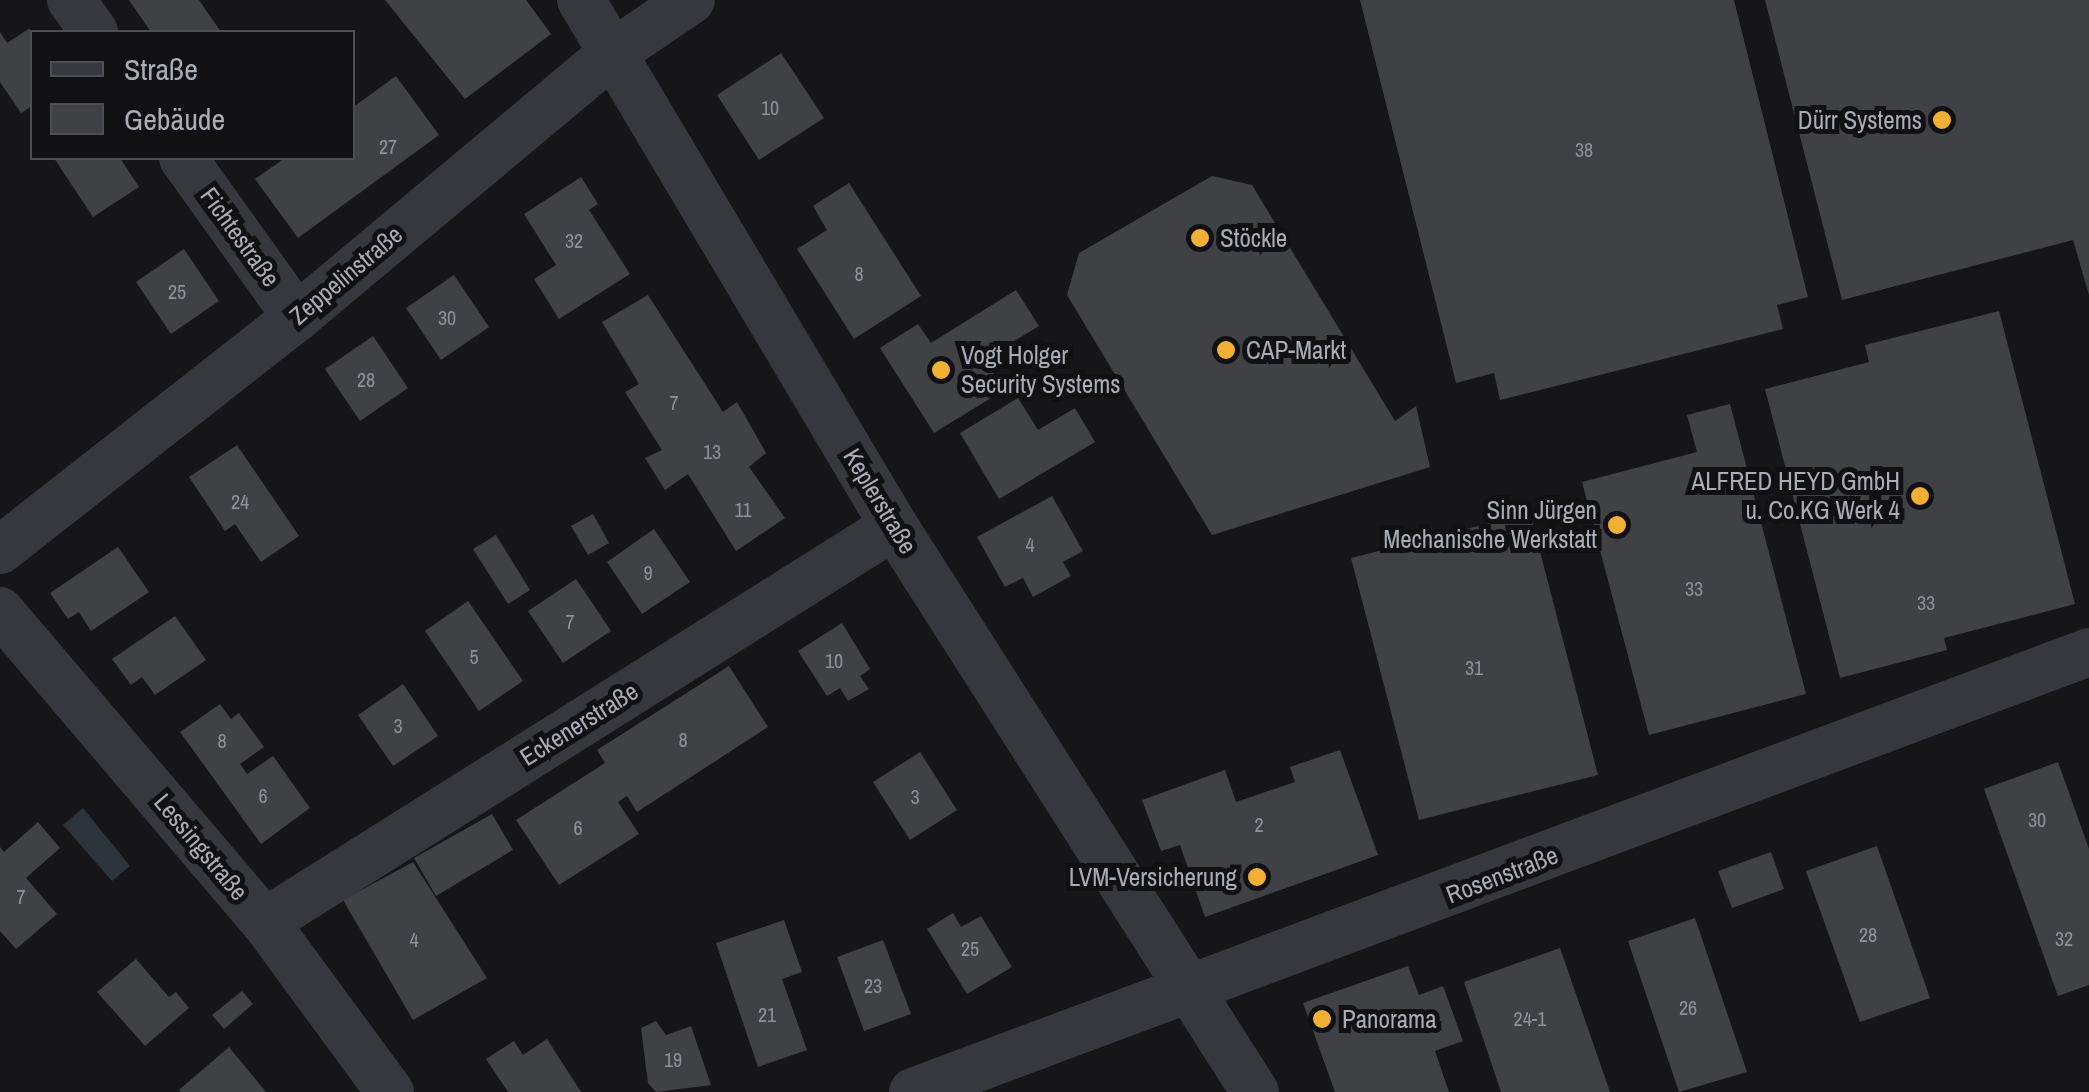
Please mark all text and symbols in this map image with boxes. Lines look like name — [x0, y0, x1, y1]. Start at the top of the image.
legend — [30, 30, 355, 160]
text: Straße — [124, 49, 198, 89]
house number: 10 — [761, 95, 779, 119]
text: Gebäude — [124, 99, 225, 139]
place label: Dürr Systems — [1798, 105, 1922, 135]
marker: Dürr Systems — [1931, 109, 1953, 131]
house number: 27 — [379, 134, 397, 158]
house number: 38 — [1575, 137, 1593, 161]
street label: Fichtestraße — [194, 182, 286, 292]
street label: Zeppelinstraße — [284, 219, 408, 331]
place label: Stöckle — [1220, 223, 1287, 253]
marker: Stöckle — [1189, 227, 1211, 249]
house number: 32 — [565, 228, 583, 252]
house number: 8 — [854, 261, 864, 285]
house number: 25 — [168, 279, 186, 303]
house number: 30 — [438, 305, 456, 329]
place label: CAP-Markt — [1246, 335, 1346, 365]
marker: CAP-Markt — [1215, 339, 1237, 361]
place label: Vogt Holger Security Systems — [961, 341, 1120, 400]
marker: Vogt Holger Security Systems — [930, 359, 952, 381]
house number: 28 — [357, 367, 375, 391]
house number: 7 — [669, 390, 679, 414]
house number: 13 — [703, 439, 721, 463]
street label: Keplerstraße — [837, 443, 923, 559]
place label: ALFRED HEYD GmbH u. Co.KG Werk 4 — [1692, 467, 1900, 526]
marker: ALFRED HEYD GmbH u. Co.KG Werk 4 — [1909, 485, 1931, 507]
house number: 24 — [231, 489, 249, 513]
place label: Sinn Jürgen Mechanische Werkstatt — [1383, 496, 1597, 555]
house number: 11 — [734, 497, 752, 521]
marker: Sinn Jürgen Mechanische Werkstatt — [1606, 514, 1628, 536]
house number: 4 — [1025, 532, 1035, 556]
house number: 9 — [643, 560, 653, 584]
house number: 33 — [1685, 576, 1703, 600]
house number: 33 — [1917, 590, 1935, 614]
house number: 7 — [565, 609, 575, 633]
house number: 5 — [469, 644, 479, 668]
house number: 10 — [825, 648, 843, 672]
house number: 31 — [1465, 655, 1483, 679]
street label: Eckenerstraße — [515, 676, 643, 772]
house number: 3 — [393, 713, 403, 737]
house number: 8 — [678, 727, 688, 751]
house number: 8 — [217, 728, 227, 752]
house number: 6 — [258, 783, 268, 807]
house number: 3 — [910, 784, 920, 808]
street label: Lessingstraße — [148, 788, 254, 906]
house number: 30 — [2028, 807, 2046, 831]
house number: 2 — [1254, 812, 1264, 836]
house number: 6 — [573, 815, 583, 839]
street label: Rosenstraße — [1442, 840, 1562, 910]
place label: LVM-Versicherung — [1069, 862, 1237, 892]
marker: LVM-Versicherung — [1246, 866, 1268, 888]
house number: 7 — [16, 884, 26, 908]
house number: 28 — [1859, 922, 1877, 946]
house number: 32 — [2055, 926, 2073, 950]
house number: 4 — [409, 927, 419, 951]
house number: 25 — [961, 936, 979, 960]
house number: 23 — [864, 973, 882, 997]
house number: 26 — [1679, 995, 1697, 1019]
house number: 21 — [758, 1002, 776, 1026]
place label: Panorama — [1342, 1004, 1437, 1034]
house number: 24-1 — [1514, 1006, 1546, 1030]
marker: Panorama — [1311, 1008, 1333, 1030]
house number: 19 — [664, 1047, 682, 1071]

